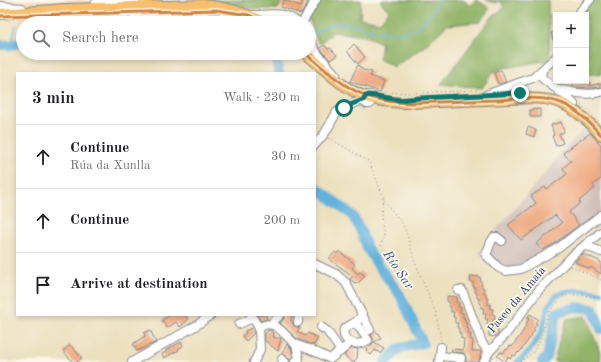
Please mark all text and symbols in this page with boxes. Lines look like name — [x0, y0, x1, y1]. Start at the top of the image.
map controls — [553, 12, 589, 84]
button: + — [553, 12, 589, 48]
search box — [16, 16, 316, 60]
icon: search — [30, 27, 52, 49]
text: Search here — [62, 31, 139, 46]
button: − — [553, 48, 589, 84]
route end — [511, 84, 529, 102]
text: 3 min — [32, 90, 75, 107]
text: Walk · 230 m — [223, 91, 300, 104]
route start — [335, 99, 353, 117]
text: Continue — [70, 141, 129, 156]
icon: ahead — [32, 146, 54, 168]
text: 30 m — [271, 150, 300, 163]
text: Rúa da Xunlla — [70, 159, 150, 172]
icon: ahead — [32, 210, 54, 232]
text: Continue — [70, 213, 129, 228]
text: 200 m — [263, 214, 300, 227]
water label: Río Sar — [380, 247, 416, 292]
street label: Paseo da Amaía — [486, 264, 548, 336]
icon: arrive — [32, 274, 54, 296]
text: Arrive at destination — [70, 277, 208, 292]

